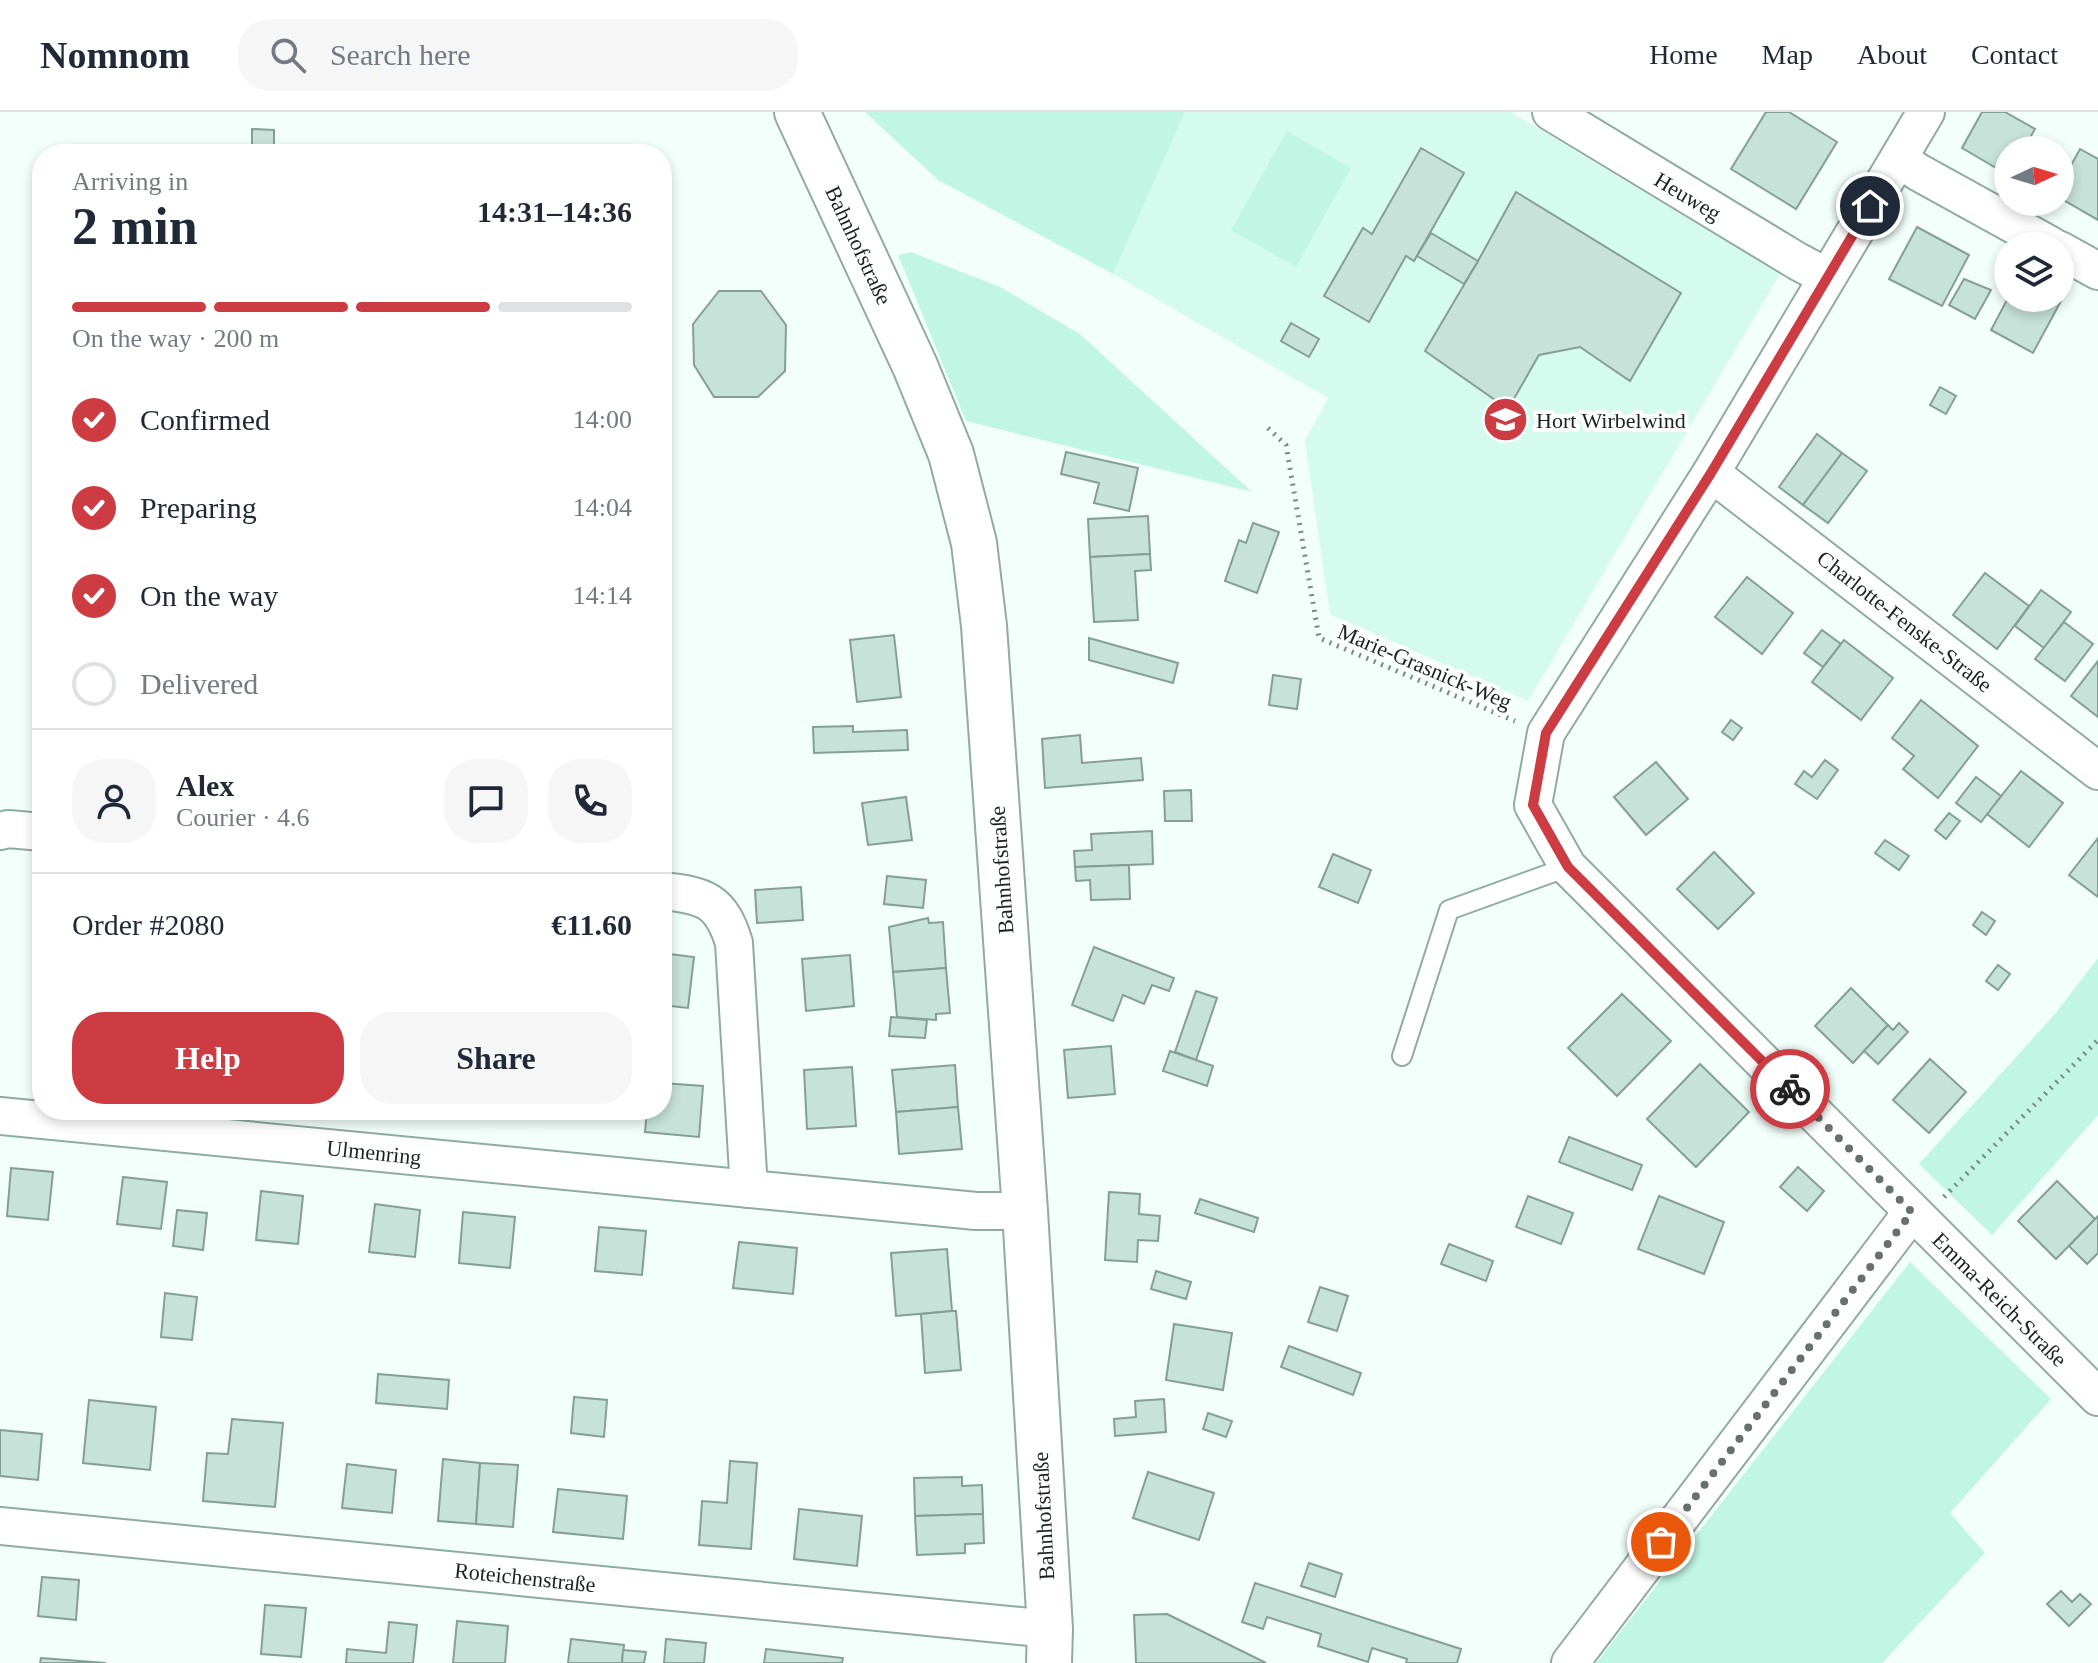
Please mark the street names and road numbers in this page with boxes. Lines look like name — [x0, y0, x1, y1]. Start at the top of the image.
street label: Heuweg — [1650, 167, 1726, 226]
street label: Bahnhofstraße — [820, 182, 897, 309]
street label: Charlotte-Fenske-Straße — [1812, 545, 1997, 697]
street label: Marie-Grasnick-Weg — [1334, 619, 1515, 714]
street label: Bahnhofstraße — [985, 805, 1018, 935]
street label: Ulmenring — [325, 1135, 423, 1170]
street label: Emma-Reich-Straße — [1927, 1227, 2072, 1372]
street label: Bahnhofstraße — [1028, 1451, 1059, 1581]
street label: Roteichenstraße — [453, 1558, 597, 1597]

